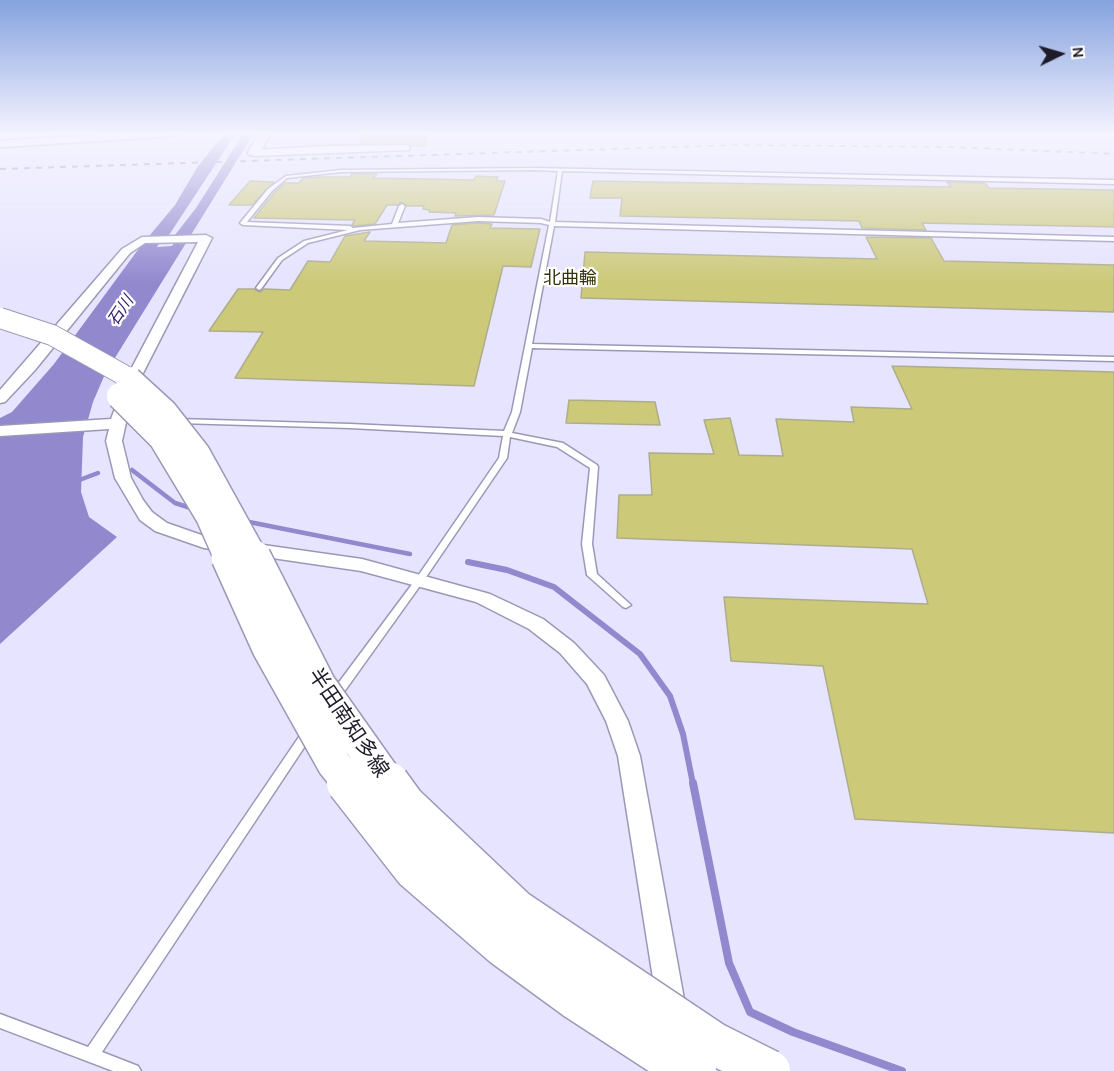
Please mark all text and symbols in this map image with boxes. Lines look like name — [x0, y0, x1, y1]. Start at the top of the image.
north arrow — [1030, 24, 1090, 84]
text: N — [1068, 46, 1088, 59]
district label: 北曲輪 — [543, 268, 597, 290]
water label: 石川 — [104, 292, 138, 330]
street label: 半田南知多線 — [302, 664, 394, 782]

